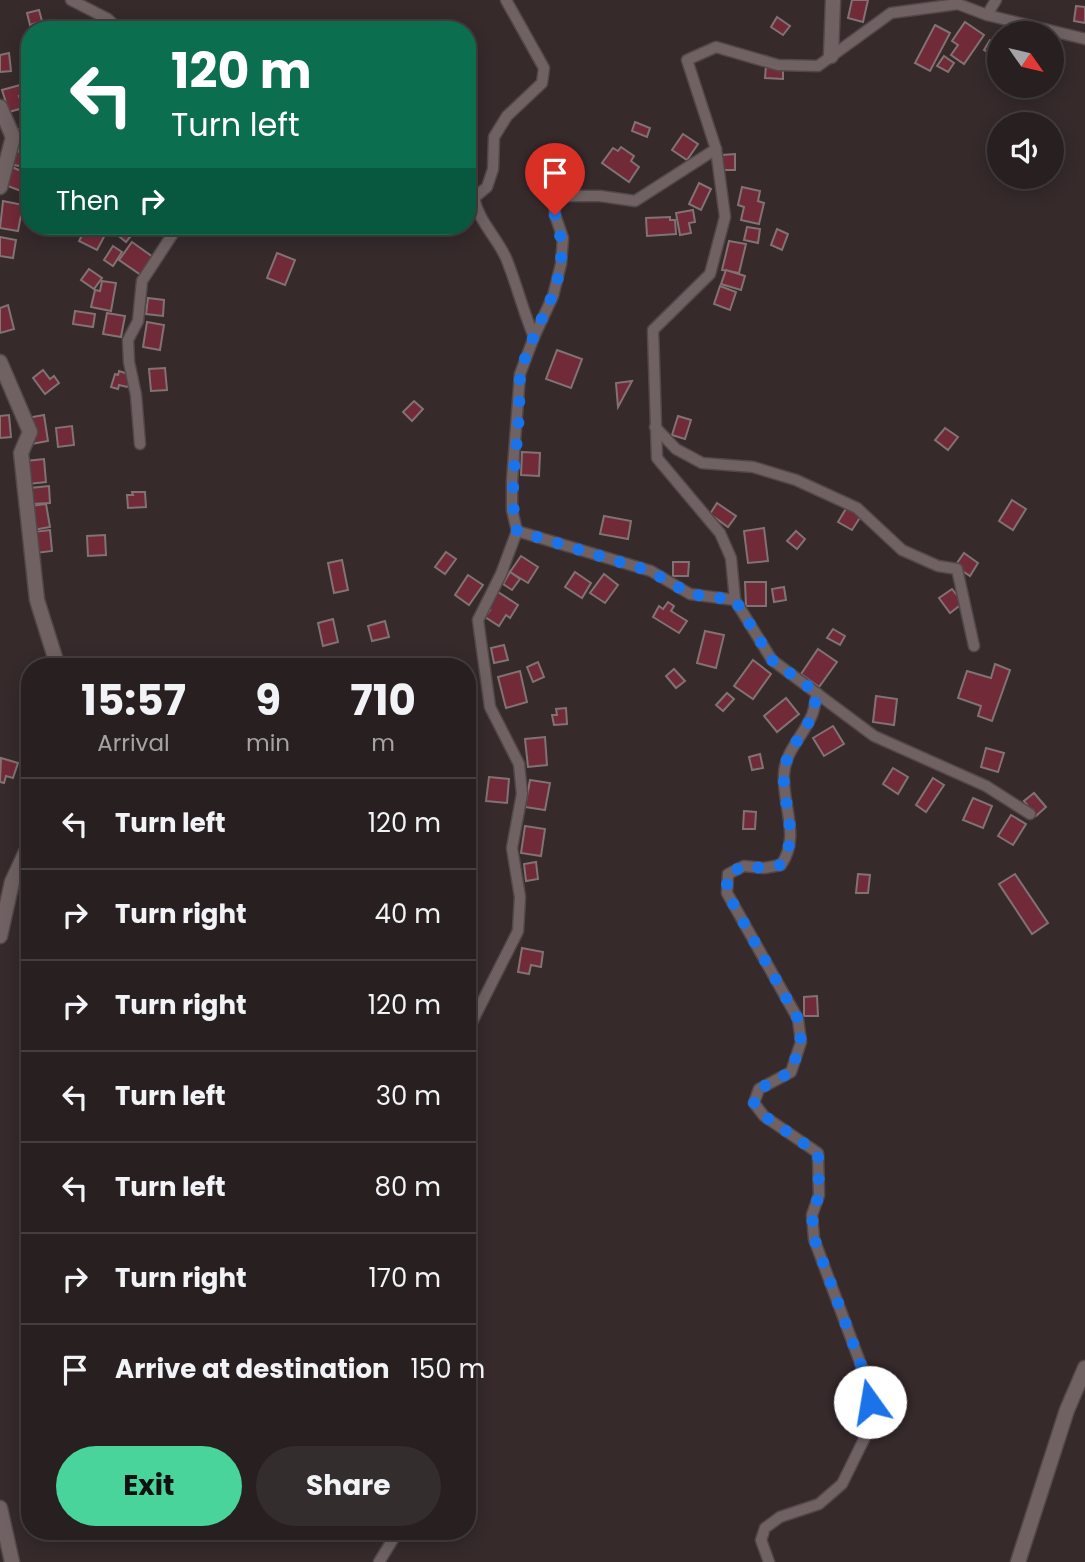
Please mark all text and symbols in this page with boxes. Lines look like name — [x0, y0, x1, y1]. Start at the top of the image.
north arrow — [987, 21, 1064, 98]
map controls — [987, 21, 1064, 189]
text: 120 m — [171, 37, 312, 105]
icon: left — [56, 49, 147, 140]
text: Turn left — [171, 102, 300, 147]
button: sound — [987, 112, 1064, 189]
pin — [525, 143, 585, 215]
icon: arrive — [536, 154, 574, 192]
icon: right — [133, 182, 171, 220]
text: Then — [56, 183, 119, 219]
text: 15:57 — [81, 671, 186, 730]
text: 9 — [255, 671, 281, 730]
text: 710 — [350, 671, 416, 730]
text: Arrival — [97, 727, 170, 759]
text: min — [246, 727, 290, 759]
text: m — [371, 727, 395, 759]
icon: left — [56, 805, 94, 843]
text: Turn left — [115, 805, 226, 841]
text: 120 m — [368, 805, 441, 841]
icon: right — [56, 896, 94, 934]
text: Turn right — [115, 896, 247, 932]
text: 40 m — [375, 896, 441, 932]
icon: right — [56, 987, 94, 1025]
text: Turn right — [115, 987, 247, 1023]
text: 120 m — [368, 987, 441, 1023]
icon: left — [56, 1078, 94, 1116]
text: Turn left — [115, 1078, 226, 1114]
text: 30 m — [376, 1078, 441, 1114]
icon: left — [56, 1169, 94, 1207]
text: Turn left — [115, 1169, 226, 1205]
text: 80 m — [375, 1169, 441, 1205]
icon: right — [56, 1260, 94, 1298]
text: Turn right — [115, 1260, 247, 1296]
text: 170 m — [368, 1260, 441, 1296]
icon: arrive — [56, 1351, 94, 1389]
text: Arrive at destination — [115, 1351, 390, 1387]
text: 150 m — [411, 1351, 485, 1387]
position arrow — [833, 1365, 907, 1439]
button: Exit — [56, 1446, 242, 1526]
button: Share — [256, 1446, 441, 1526]

